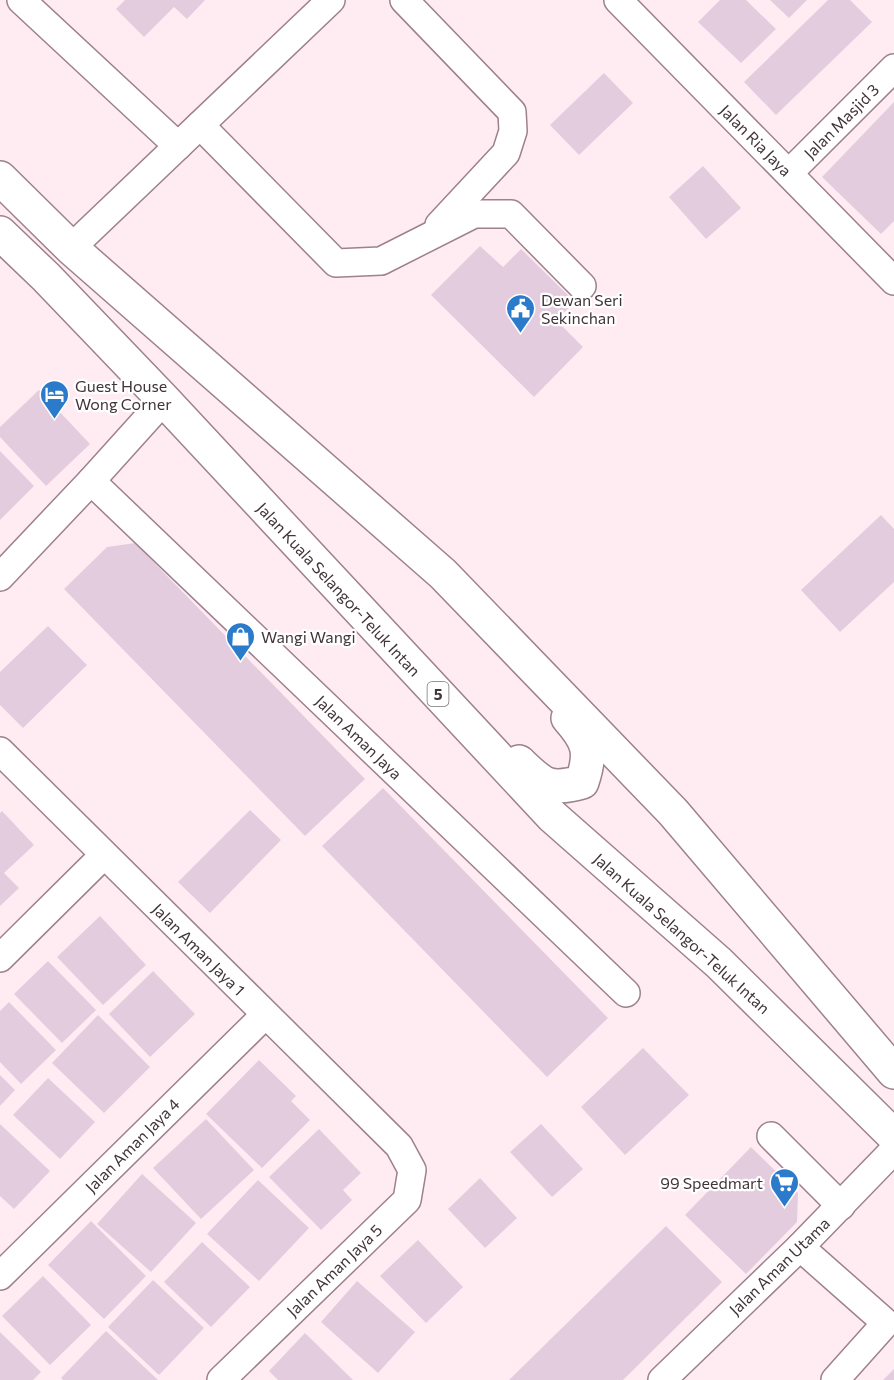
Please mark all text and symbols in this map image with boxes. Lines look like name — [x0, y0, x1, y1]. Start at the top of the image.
street label: Jalan Masjid 3 — [800, 80, 882, 162]
street label: Jalan Ria Jaya — [716, 100, 796, 180]
place label: Dewan Seri Sekinchan — [541, 290, 623, 327]
public building icon: Dewan Seri Sekinchan — [504, 292, 536, 334]
place label: Guest House Wong Corner — [75, 376, 172, 413]
hotel icon: Guest House Wong Corner — [38, 378, 70, 420]
street label: Jalan Kuala Selangor-Teluk Intan — [253, 498, 425, 680]
shop icon: Wangi Wangi — [224, 620, 256, 662]
place label: Wangi Wangi — [261, 627, 356, 646]
road number: 5 — [428, 682, 448, 706]
street label: Jalan Aman Jaya — [312, 691, 406, 783]
street label: Jalan Kuala Selangor-Teluk Intan — [590, 849, 774, 1017]
street label: Jalan Aman Jaya 1 — [149, 899, 249, 999]
street label: Jalan Aman Jaya 4 — [81, 1094, 183, 1196]
supermarket icon: 99 Speedmart — [768, 1166, 800, 1208]
place label: 99 Speedmart — [660, 1173, 763, 1192]
street label: Jalan Aman Utama — [725, 1213, 833, 1319]
street label: Jalan Aman Jaya 5 — [282, 1220, 386, 1320]

